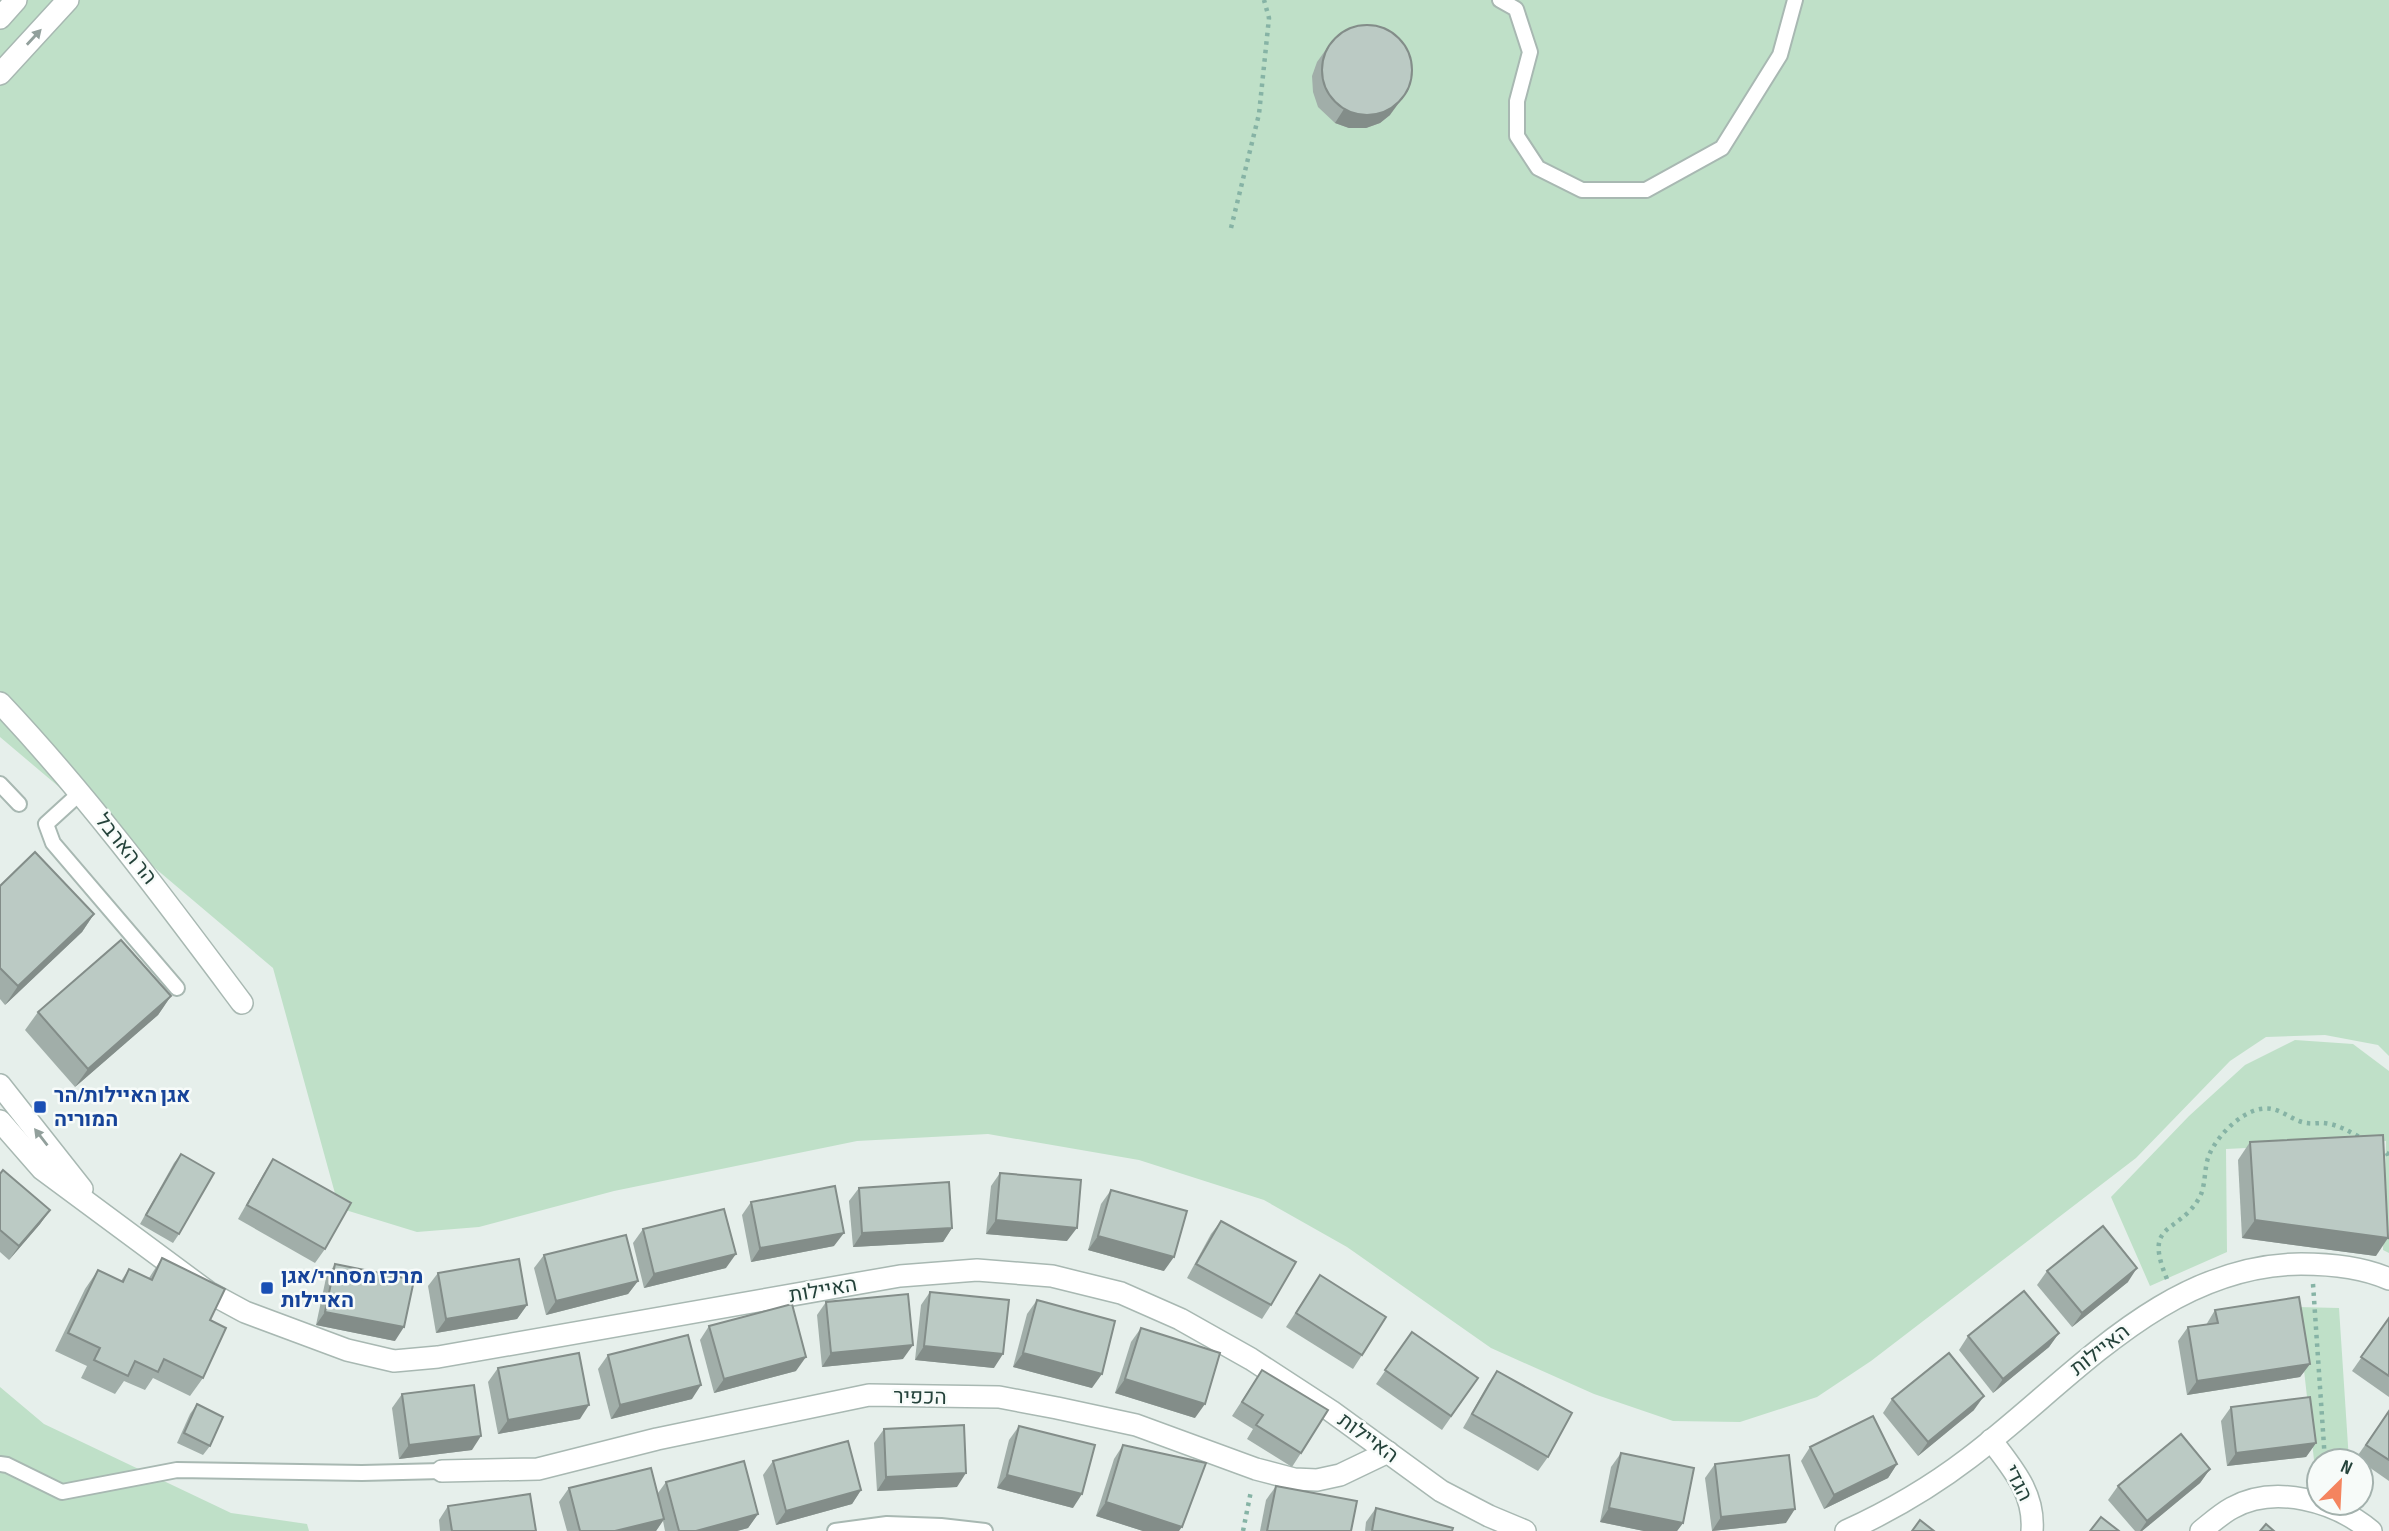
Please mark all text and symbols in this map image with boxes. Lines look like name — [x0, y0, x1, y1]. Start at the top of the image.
one-way arrow — [26, 28, 42, 46]
street label: הר הארבל — [90, 809, 162, 889]
place label: אגן האיילות/הר המוריה — [54, 1083, 190, 1132]
marker: אגן האיילות/הר המוריה — [32, 1099, 48, 1115]
one-way arrow — [34, 1128, 48, 1146]
place label: מרכז מסחרי/אגן האיילות — [281, 1264, 423, 1313]
street label: האיילות — [787, 1272, 859, 1308]
marker: מרכז מסחרי/אגן האיילות — [259, 1280, 275, 1296]
street label: האיילות — [2065, 1319, 2135, 1381]
street label: הכפיר — [893, 1384, 947, 1410]
street label: האיילות — [1333, 1408, 1403, 1468]
north arrow — [2305, 1447, 2375, 1517]
text: N — [2337, 1455, 2356, 1480]
street label: הגדי — [1998, 1461, 2038, 1505]

